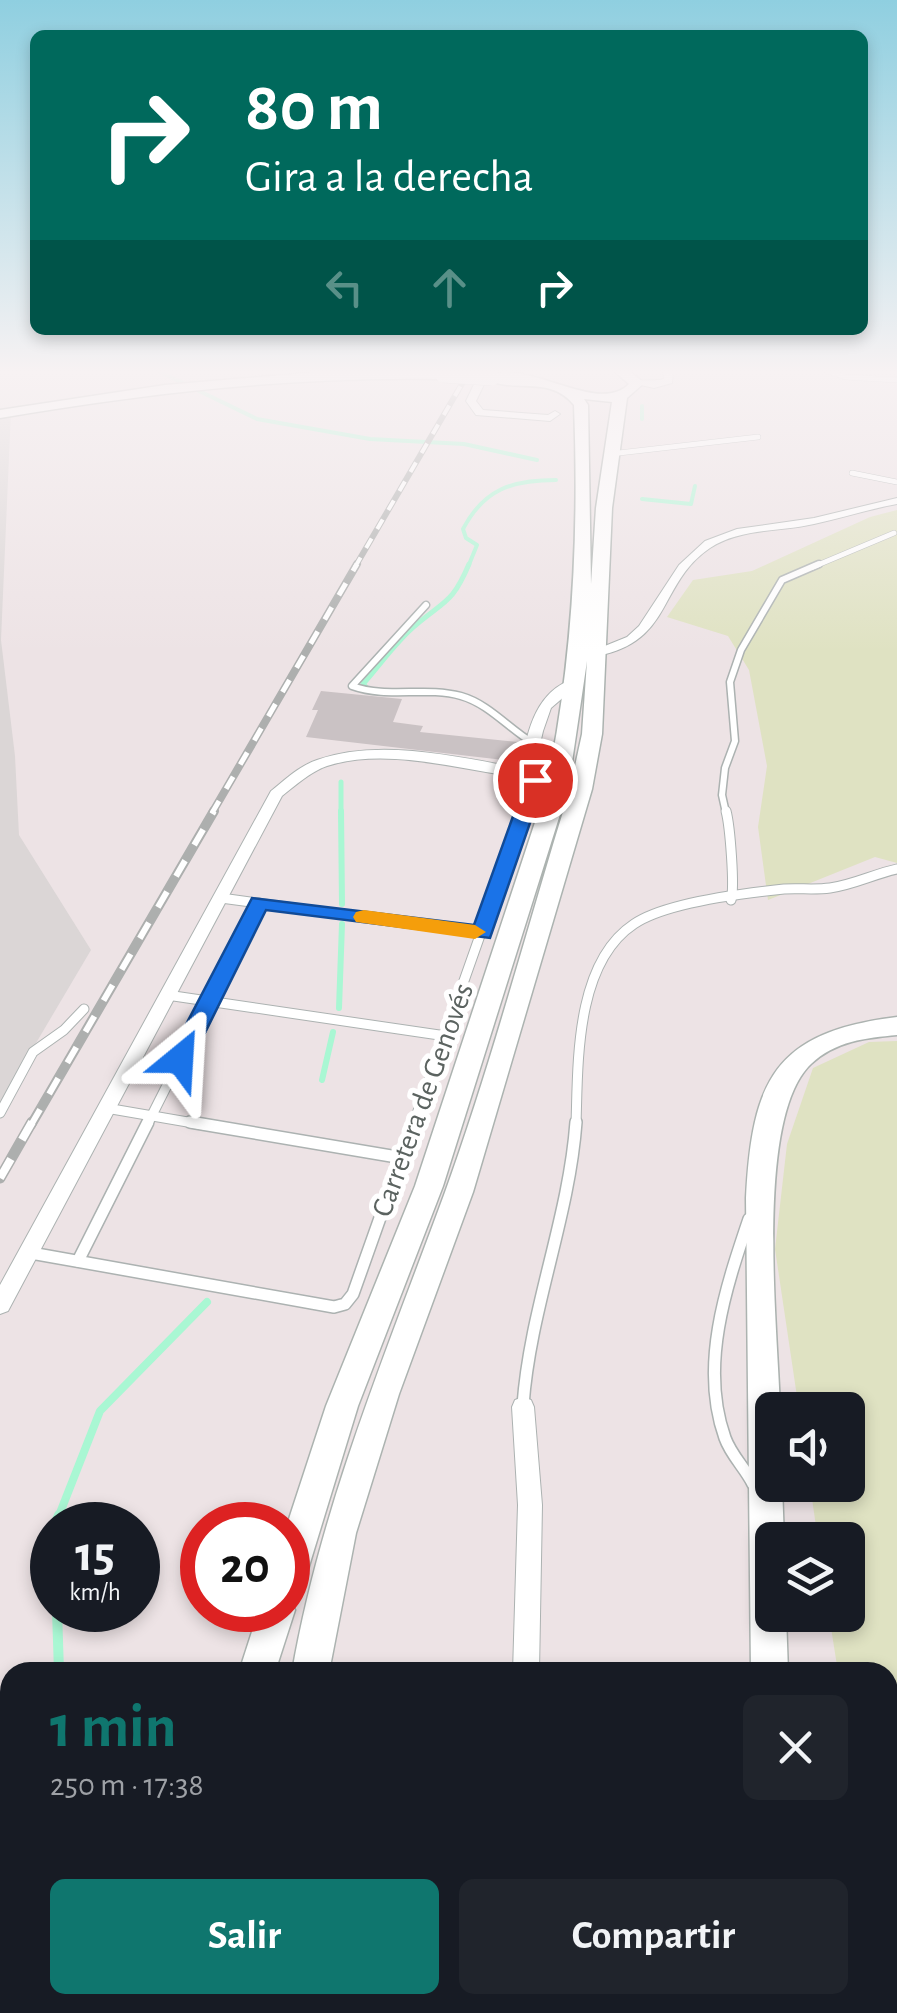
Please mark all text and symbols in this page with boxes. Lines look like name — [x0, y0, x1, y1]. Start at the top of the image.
icon: right — [80, 70, 210, 200]
text: 80 m — [245, 73, 383, 143]
text: Gira a la derecha — [245, 155, 534, 200]
icon: left — [317, 260, 372, 315]
icon: ahead — [422, 260, 477, 315]
icon: right — [527, 260, 582, 315]
pin — [493, 738, 578, 823]
icon: arrive — [508, 753, 563, 808]
street label: Carretera de Genovés — [367, 979, 479, 1221]
position arrow — [128, 1007, 232, 1111]
map controls — [755, 1392, 865, 1632]
button: sound — [755, 1392, 865, 1502]
speed limit sign: 20 — [180, 1502, 310, 1632]
button: layers — [755, 1522, 865, 1632]
text: 15 — [75, 1530, 115, 1580]
text: km/h — [69, 1580, 121, 1605]
button: close — [743, 1695, 848, 1800]
text: 1 min — [50, 1698, 176, 1758]
text: 250 m · 17:38 — [50, 1769, 204, 1801]
button: Salir — [50, 1879, 439, 1994]
button: Compartir — [459, 1879, 848, 1994]

